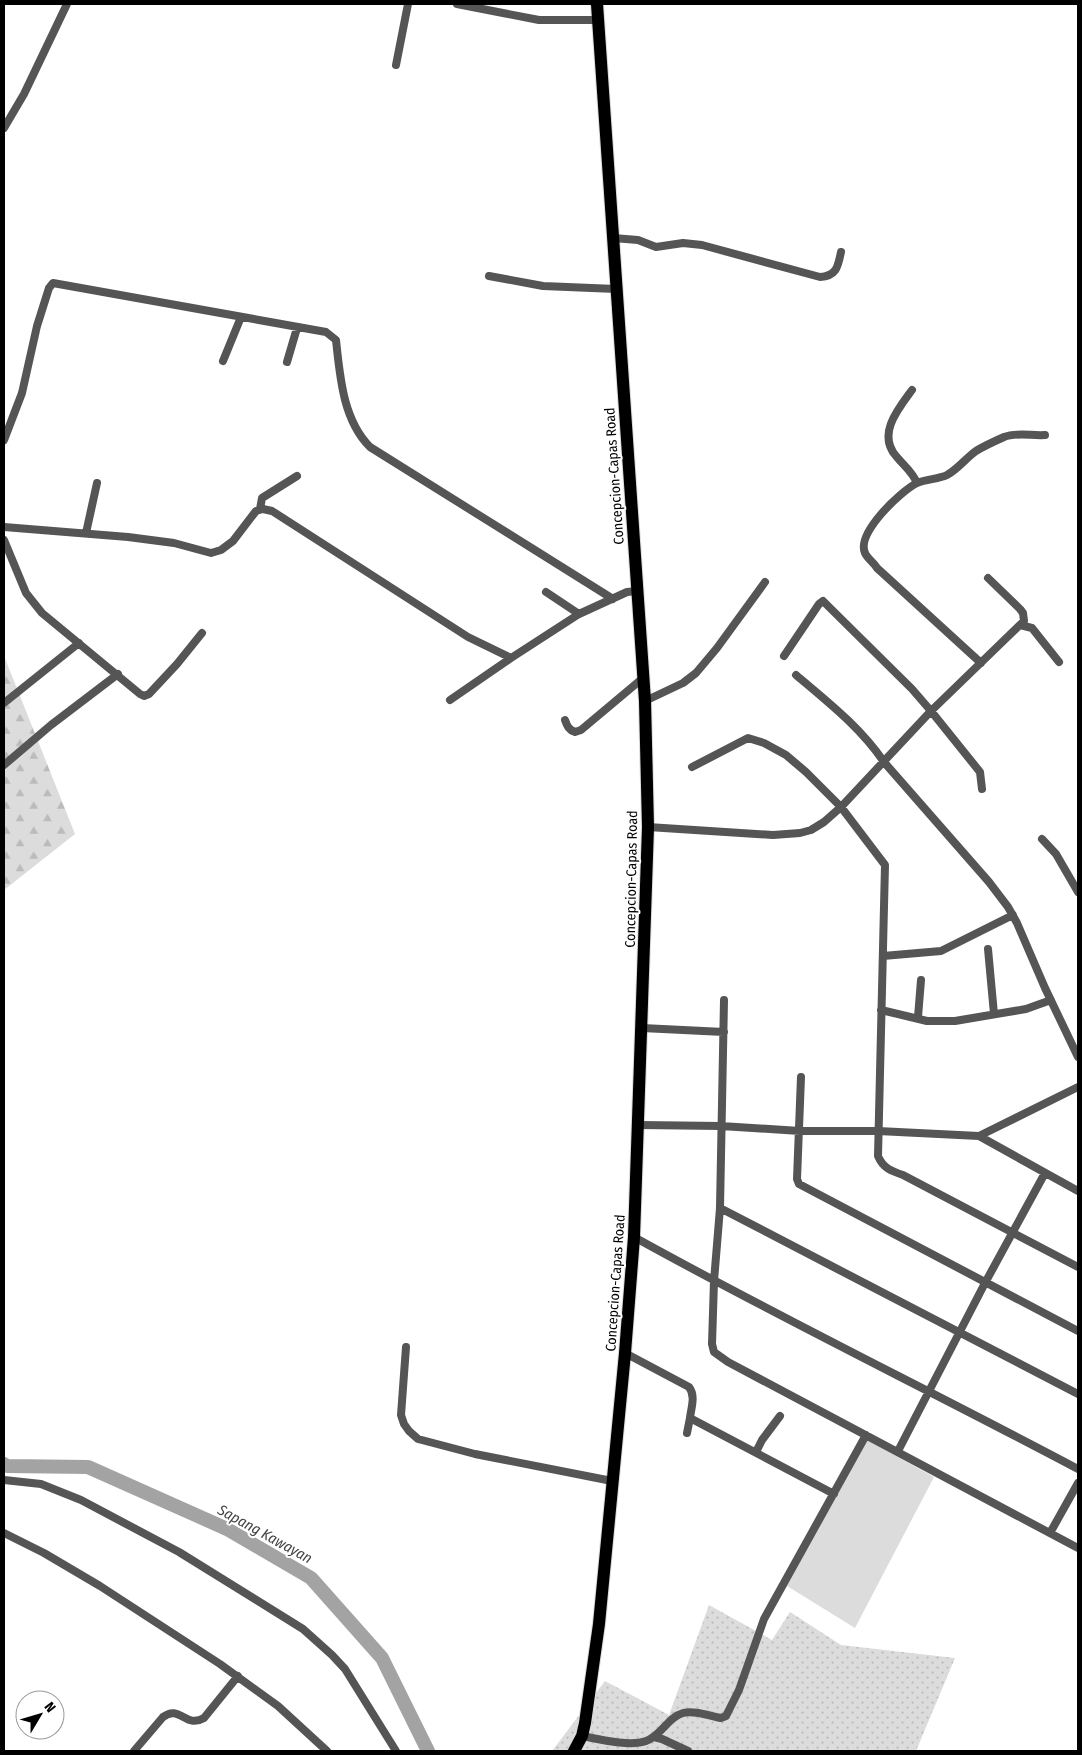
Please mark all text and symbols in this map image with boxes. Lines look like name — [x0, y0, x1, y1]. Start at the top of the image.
street label: Concepcion-Capas Road — [601, 407, 628, 545]
street label: Concepcion-Capas Road — [622, 810, 641, 948]
street label: Concepcion-Capas Road — [602, 1214, 629, 1352]
water label: Sapang Kawayan — [214, 1500, 315, 1567]
north arrow — [15, 1690, 65, 1740]
text: N — [41, 1699, 59, 1716]

